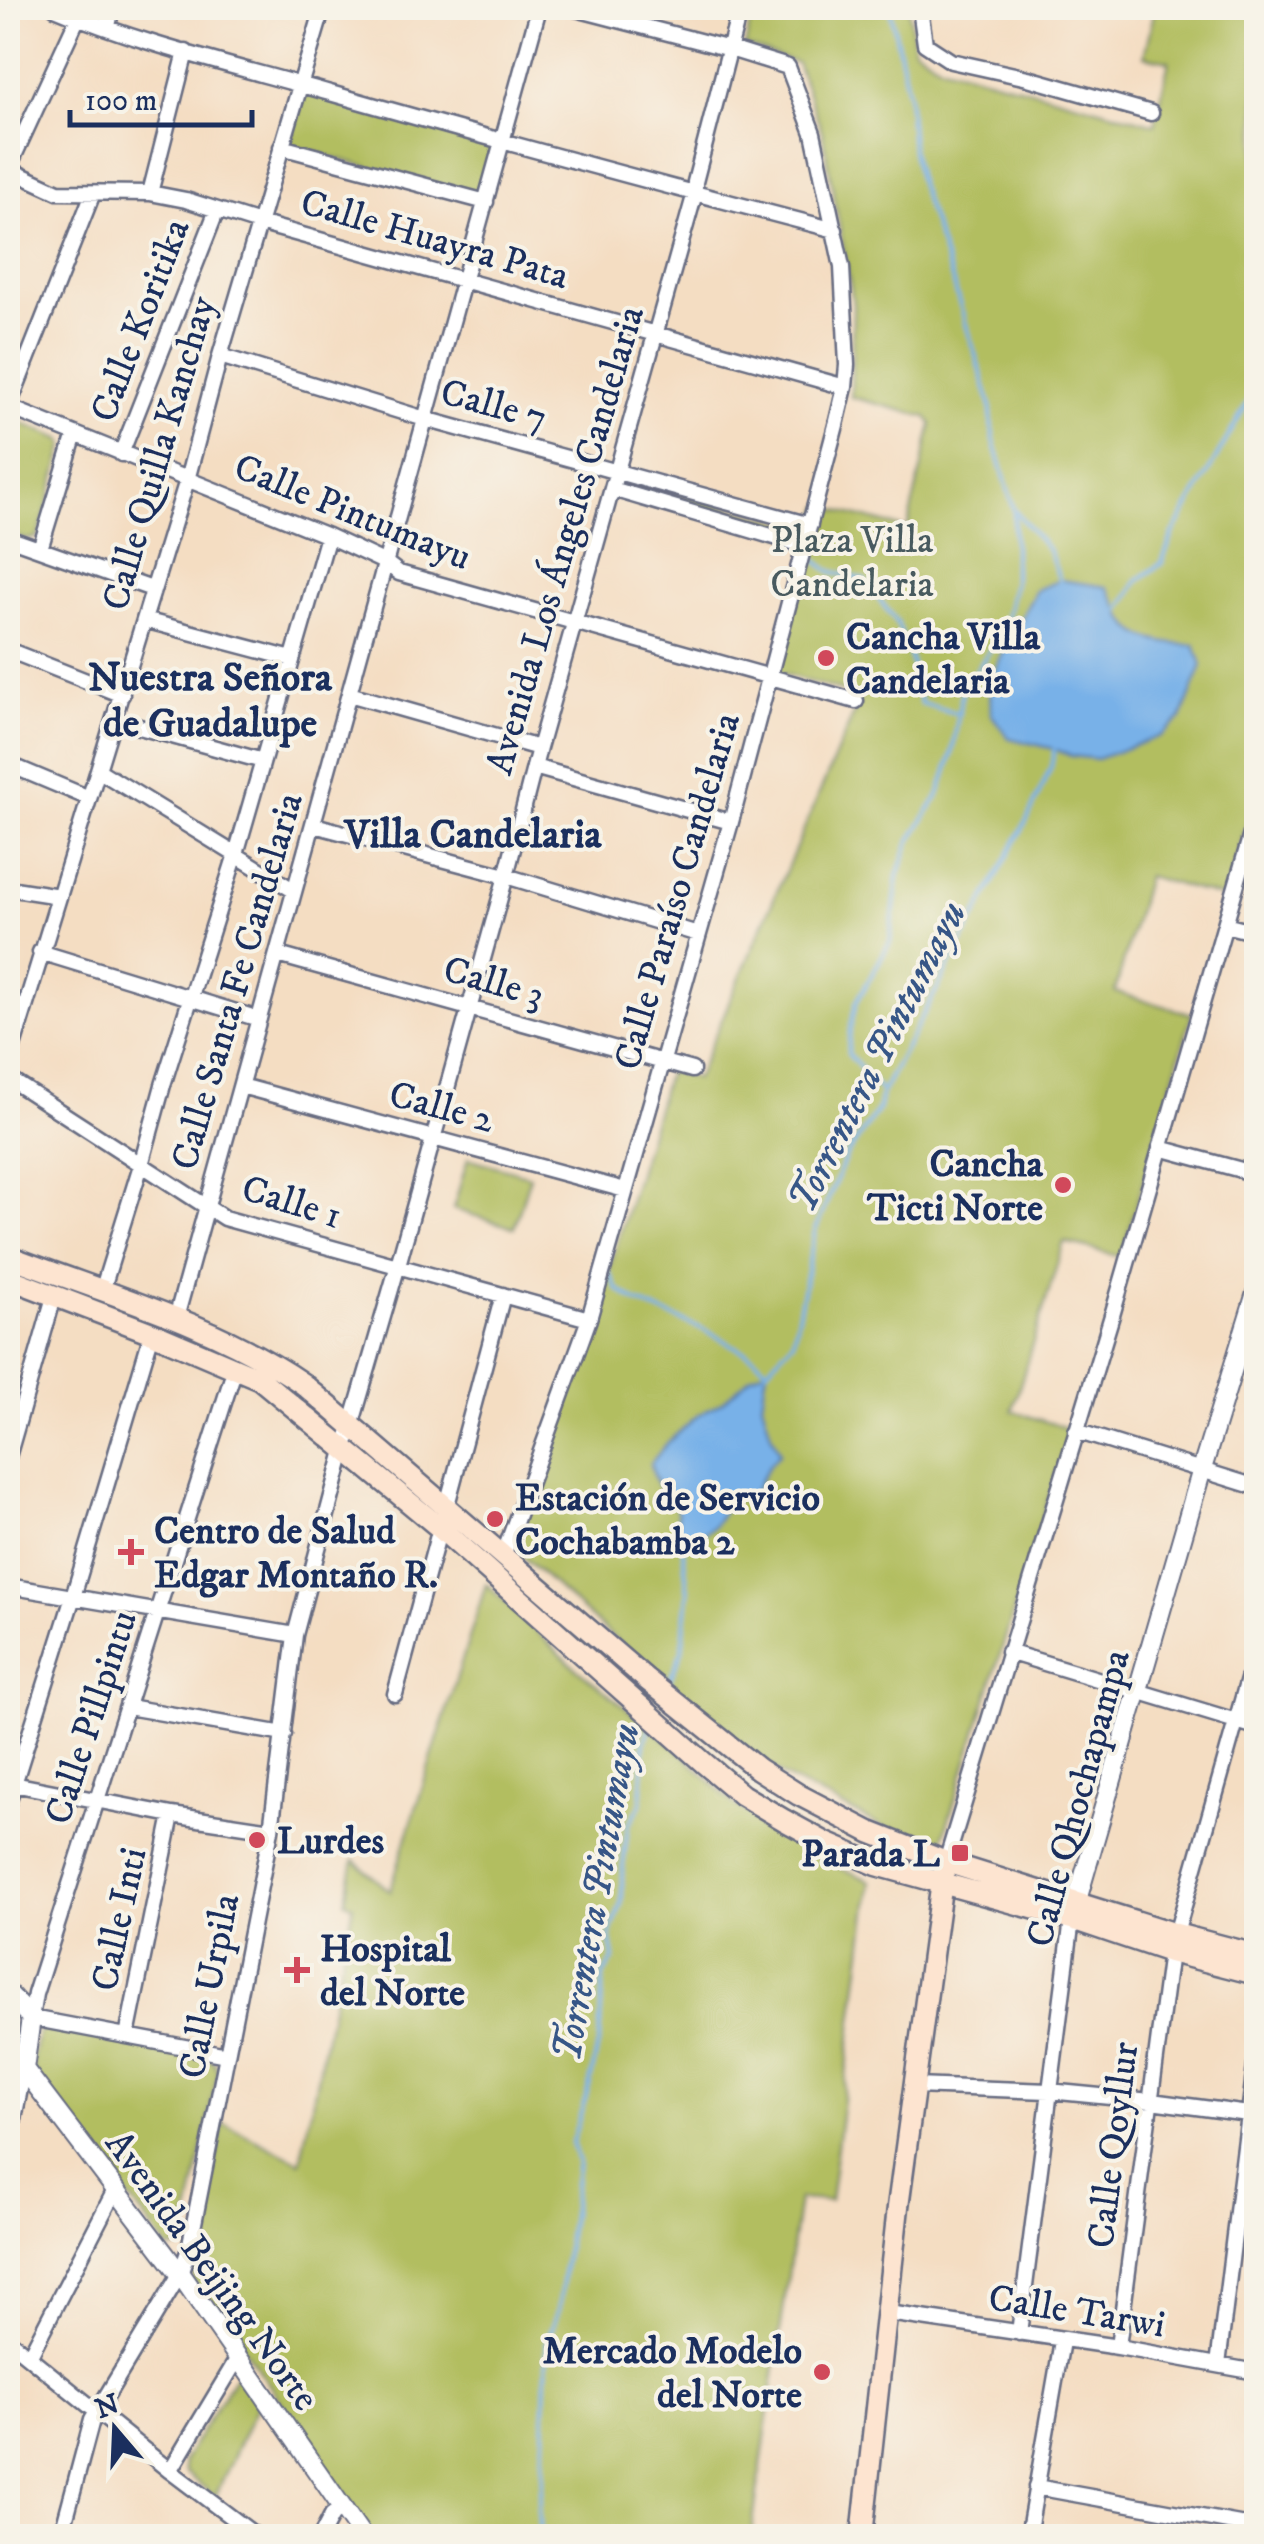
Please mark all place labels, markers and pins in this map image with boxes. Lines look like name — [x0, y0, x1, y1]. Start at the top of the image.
place label: Cancha Villa Candelaria — [846, 614, 1041, 706]
marker: Cancha Villa Candelaria — [815, 647, 837, 669]
place label: Cancha Ticti Norte — [866, 1141, 1044, 1233]
marker: Cancha Ticti Norte — [1052, 1174, 1074, 1196]
place label: Estación de Servicio Cochabamba 2 — [515, 1475, 820, 1567]
place label: Centro de Salud Edgar Montaño R. — [154, 1508, 438, 1600]
marker: Estación de Servicio Cochabamba 2 — [484, 1508, 506, 1530]
marker: Centro de Salud Edgar Montaño R. — [118, 1539, 144, 1565]
place label: Lurdes — [277, 1818, 384, 1866]
marker: Lurdes — [246, 1829, 268, 1851]
place label: Parada L — [801, 1831, 941, 1879]
marker: Parada L — [949, 1842, 971, 1864]
place label: Hospital del Norte — [320, 1926, 465, 2018]
marker: Hospital del Norte — [284, 1957, 310, 1983]
place label: Mercado Modelo del Norte — [543, 2328, 802, 2420]
marker: Mercado Modelo del Norte — [811, 2361, 833, 2383]

